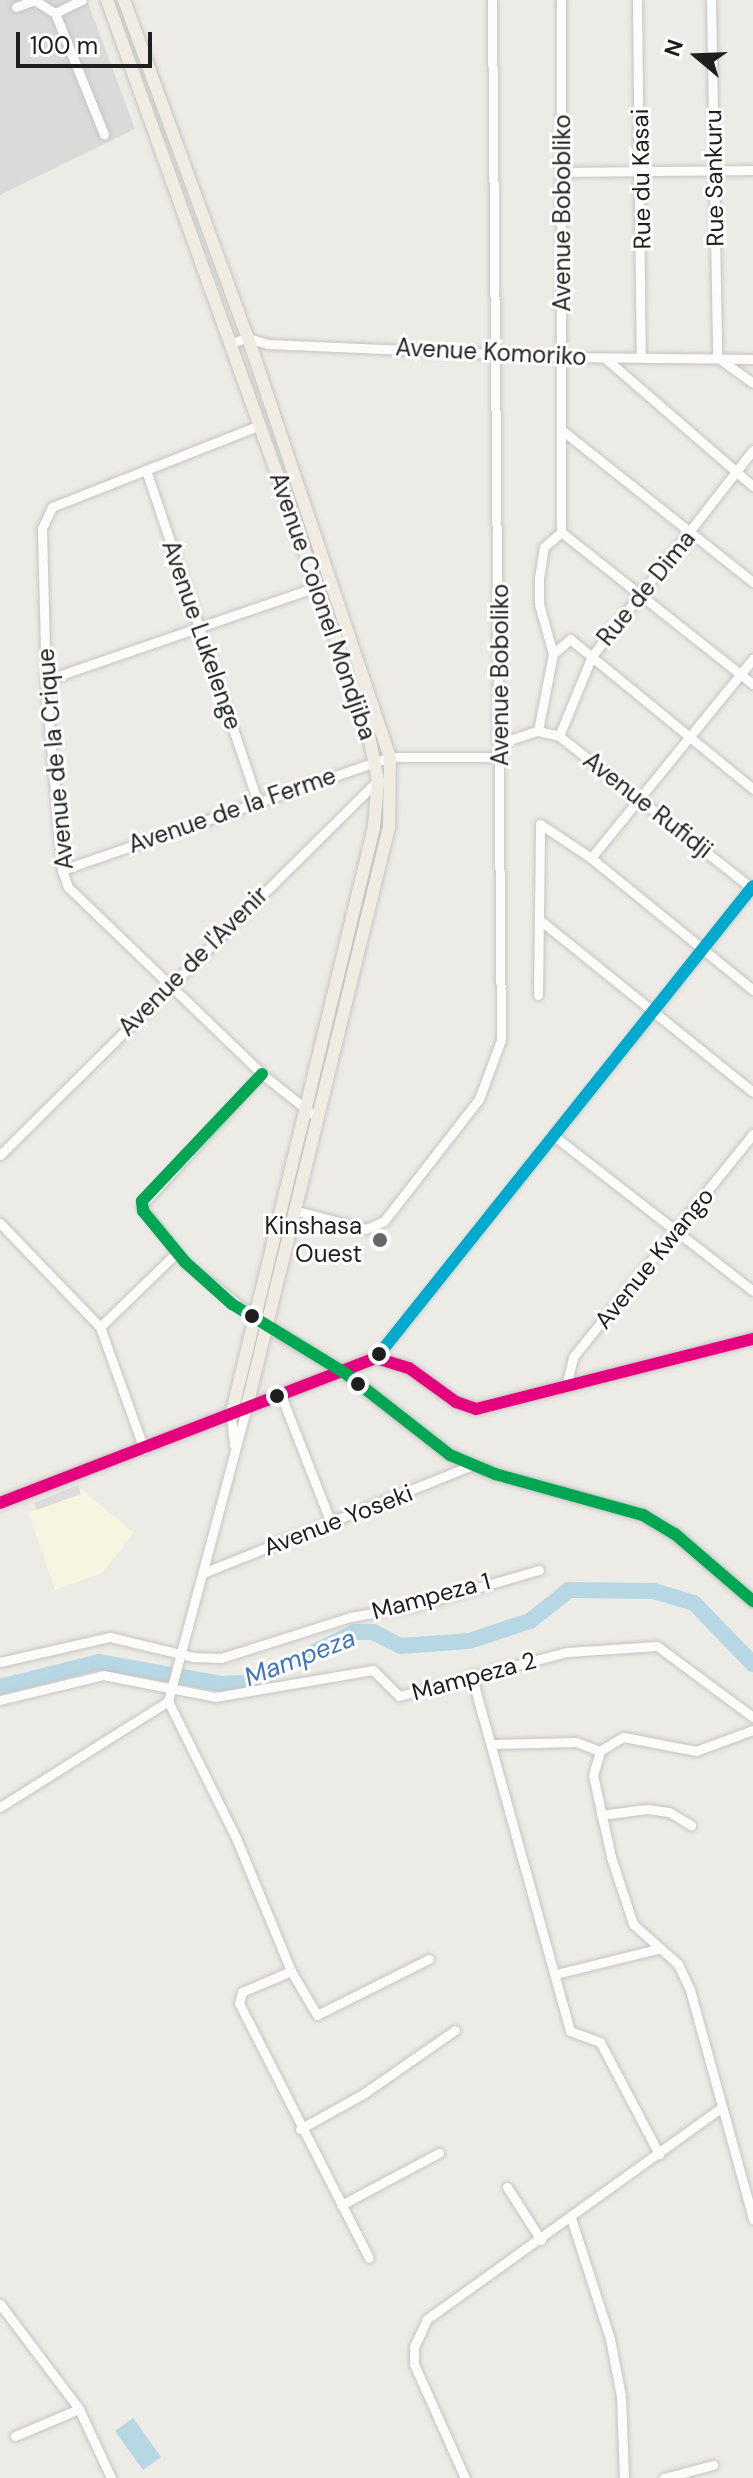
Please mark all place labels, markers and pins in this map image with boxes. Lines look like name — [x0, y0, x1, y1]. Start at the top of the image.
place label: Kinshasa Ouest — [264, 1212, 362, 1268]
marker: Kinshasa Ouest — [369, 1229, 391, 1251]
unlabelled marker — [244, 1308, 260, 1324]
unlabelled marker — [371, 1346, 387, 1362]
unlabelled marker — [350, 1376, 366, 1392]
unlabelled marker — [269, 1388, 285, 1404]

